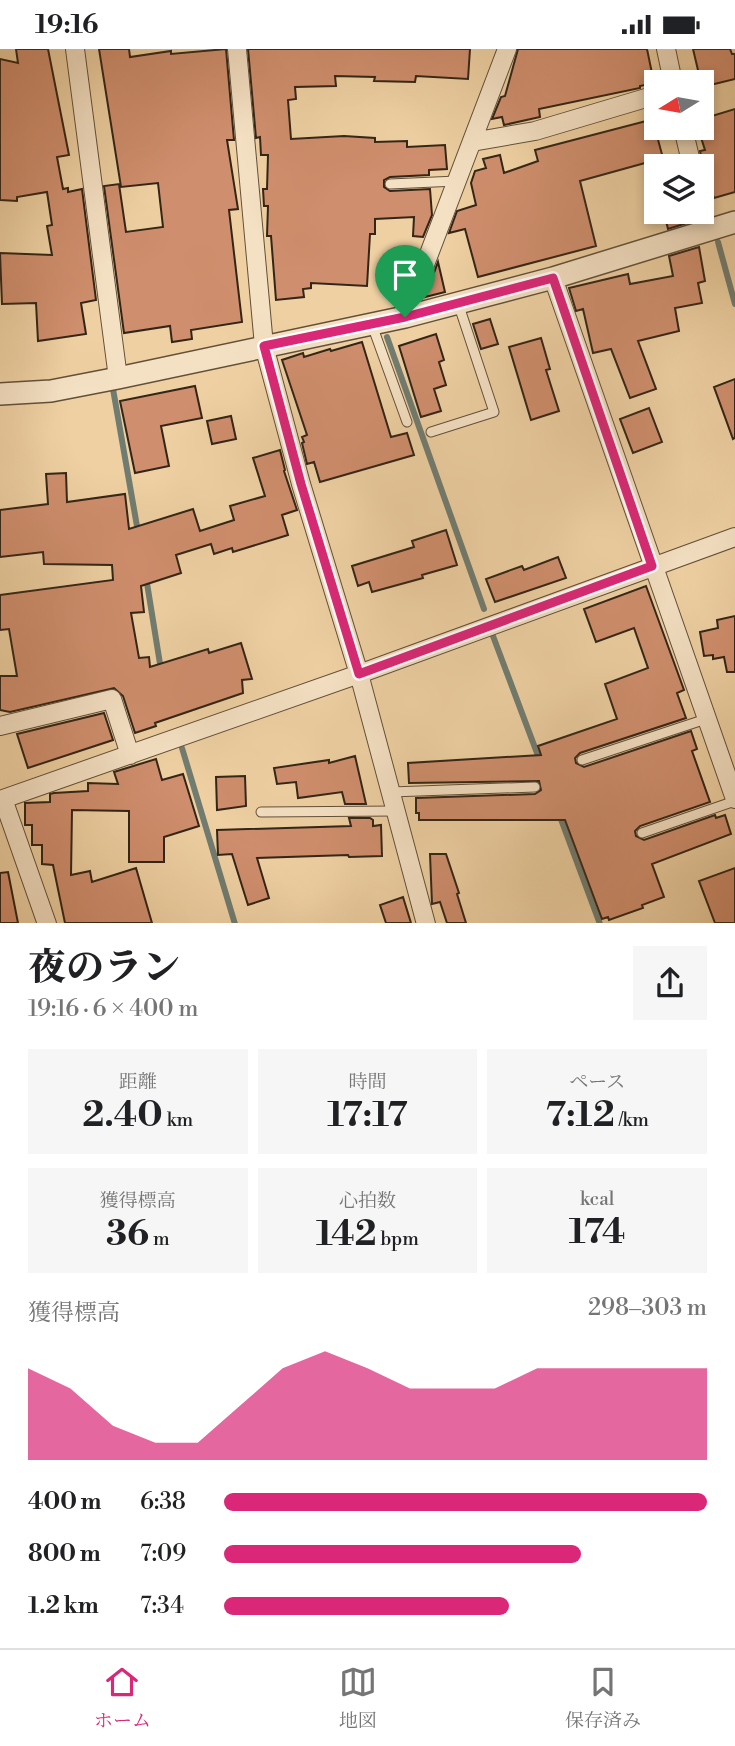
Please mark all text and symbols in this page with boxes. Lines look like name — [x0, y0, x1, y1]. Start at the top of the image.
text: 19:16 — [35, 9, 99, 41]
north arrow — [644, 70, 714, 140]
map controls — [644, 70, 714, 224]
button: layers — [644, 154, 714, 224]
pin — [375, 245, 435, 317]
icon: arrive — [386, 256, 424, 294]
text: 夜のラン — [28, 945, 180, 992]
button: share — [633, 946, 707, 1020]
text: 19:16 · 6 × 400 m — [28, 995, 198, 1023]
text: 距離 — [119, 1070, 157, 1094]
text: 時間 — [348, 1070, 387, 1094]
text: ペース — [569, 1070, 625, 1094]
text: 2.40 — [82, 1094, 163, 1137]
text: 17:17 — [327, 1094, 408, 1137]
text: 7:12 — [545, 1094, 615, 1137]
text: km — [163, 1108, 193, 1132]
text: /km — [615, 1108, 649, 1132]
text: kcal — [580, 1187, 614, 1211]
text: 獲得標高 — [100, 1189, 176, 1213]
text: 心拍数 — [339, 1189, 396, 1213]
text: 174 — [569, 1211, 626, 1254]
text: 36 — [106, 1213, 149, 1256]
text: 142 — [316, 1213, 377, 1256]
text: m — [149, 1227, 170, 1251]
text: bpm — [377, 1227, 419, 1251]
text: 298–303 m — [588, 1294, 707, 1322]
text: 獲得標高 — [28, 1299, 120, 1327]
text: 400 m — [28, 1488, 101, 1516]
text: 6:38 — [140, 1488, 186, 1516]
text: 800 m — [28, 1540, 101, 1568]
text: 7:09 — [140, 1540, 186, 1568]
text: 1.2 km — [28, 1592, 99, 1620]
text: 7:34 — [140, 1592, 184, 1620]
tab: ホーム — [94, 1663, 151, 1733]
tab: 地図 — [339, 1663, 377, 1733]
tab: 保存済み — [565, 1663, 641, 1733]

